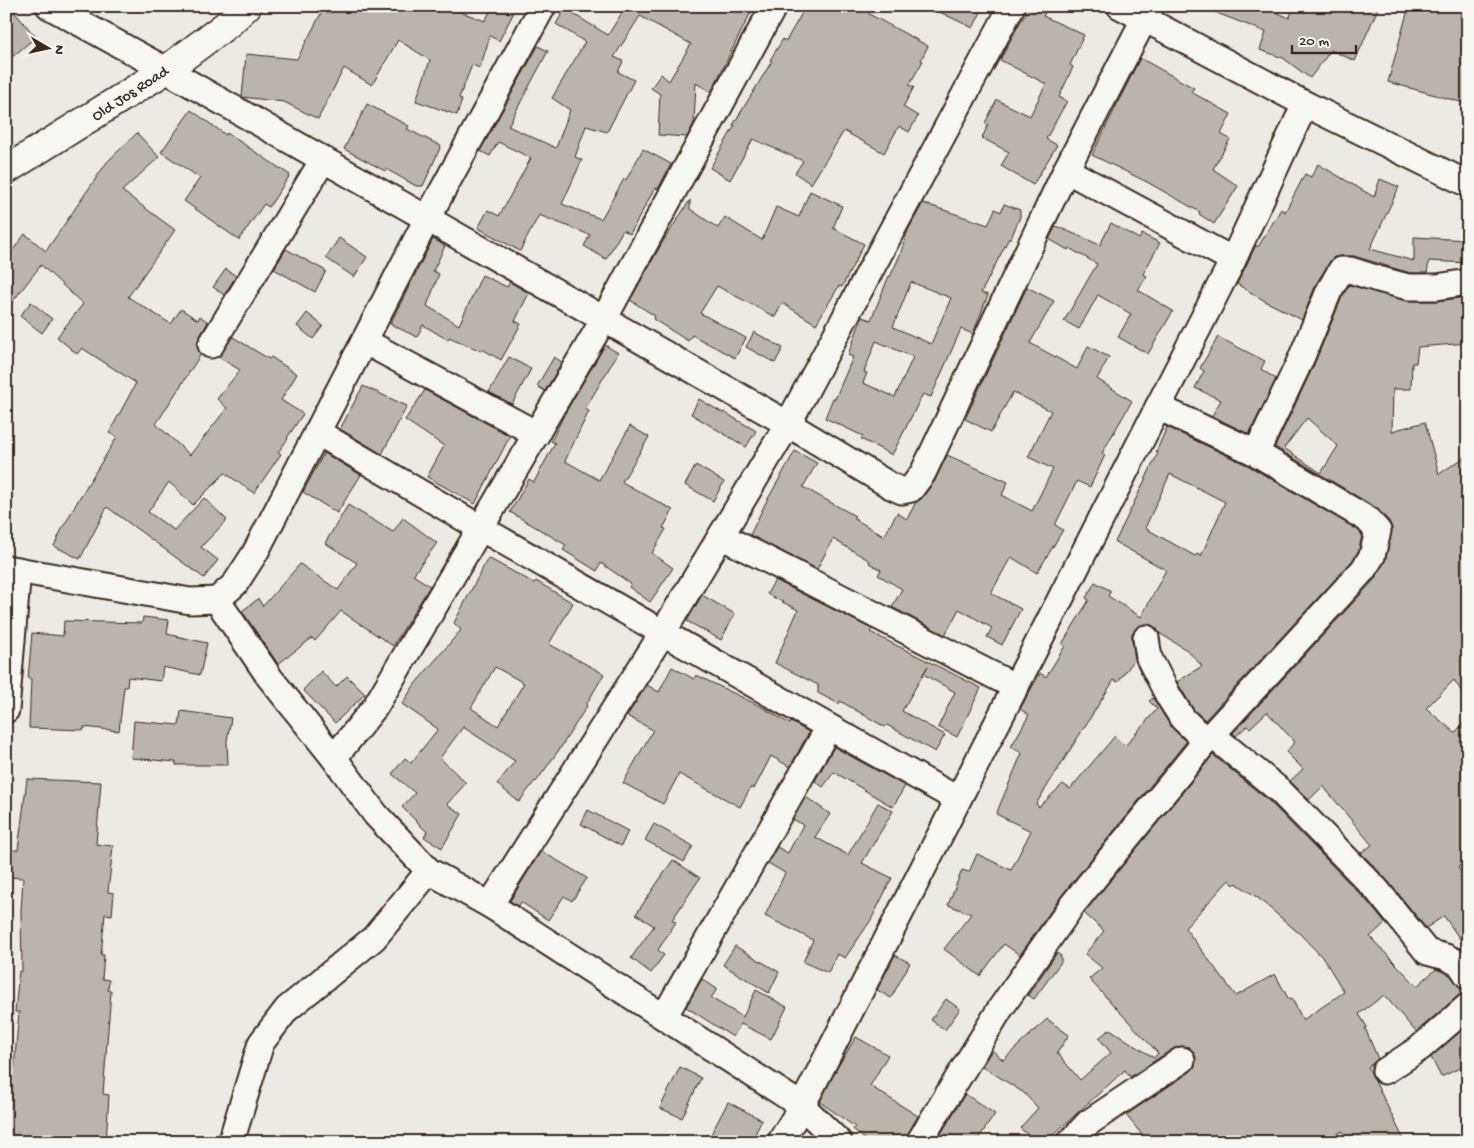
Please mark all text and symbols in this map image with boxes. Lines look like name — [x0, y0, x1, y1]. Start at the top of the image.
north arrow — [22, 22, 72, 72]
scale bar — [1292, 22, 1355, 54]
text: 20 m — [1299, 33, 1329, 51]
text: N — [49, 44, 67, 55]
street label: Old Jos Road — [89, 62, 174, 127]

